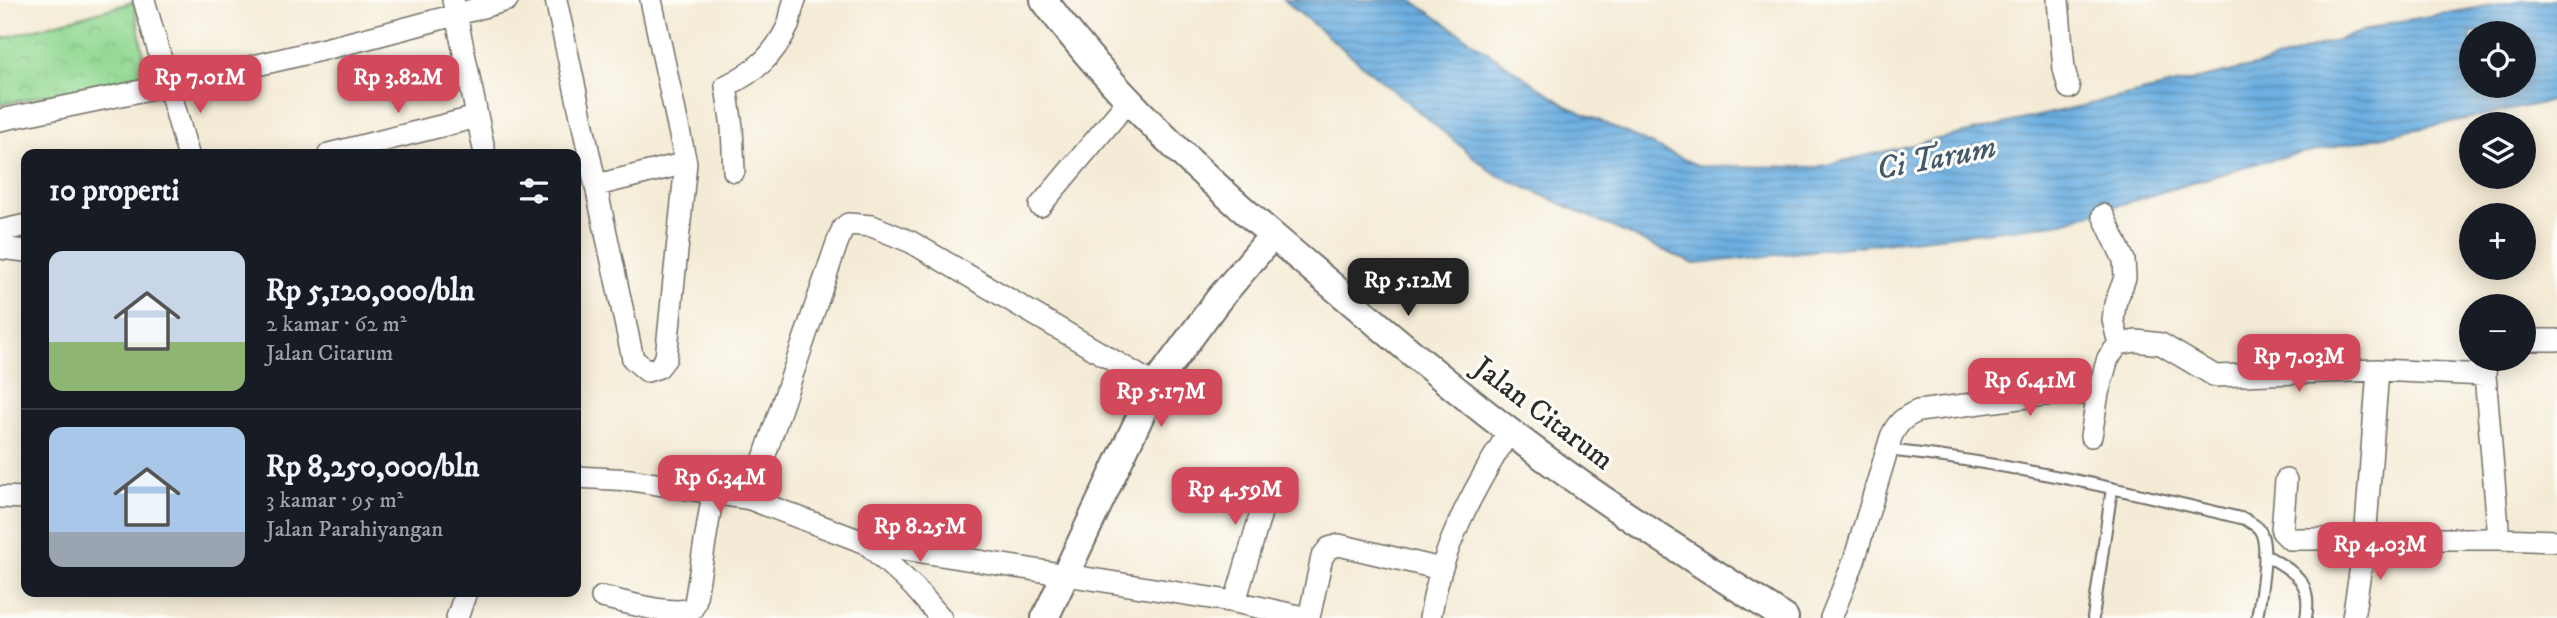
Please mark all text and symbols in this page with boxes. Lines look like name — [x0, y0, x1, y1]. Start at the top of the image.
map controls — [2459, 21, 2536, 371]
button: locate — [2459, 21, 2536, 98]
pin: Rp 7.01M — [128, 55, 272, 115]
pin: Rp 3.82M — [326, 55, 470, 115]
text: Rp 7.01M — [155, 63, 245, 92]
text: Rp 3.82M — [353, 63, 443, 92]
button: layers — [2459, 112, 2536, 189]
water label: Ci Tarum — [1873, 128, 2000, 190]
icon: filters — [515, 172, 553, 210]
text: 10 properti — [49, 173, 179, 210]
button: + — [2459, 203, 2536, 280]
pin: Rp 5.12M — [1336, 258, 1480, 318]
text: Rp 5.12M — [1364, 266, 1452, 295]
text: Rp 5,120,000/bln — [266, 273, 475, 310]
icon: home — [105, 279, 189, 363]
button: − — [2459, 294, 2536, 371]
text: 2 kamar · 62 m² — [266, 310, 407, 339]
pin: Rp 7.03M — [2227, 334, 2371, 394]
text: Jalan Citarum — [266, 339, 393, 368]
text: Rp 7.03M — [2253, 342, 2345, 371]
street label: Jalan Citarum — [1463, 348, 1620, 479]
pin: Rp 6.41M — [1958, 358, 2102, 418]
text: Rp 6.41M — [1984, 366, 2076, 395]
pin: Rp 5.17M — [1089, 370, 1233, 429]
text: Rp 5.17M — [1116, 377, 1206, 406]
text: Rp 8,250,000/bln — [266, 449, 479, 486]
icon: home — [105, 455, 189, 539]
pin: Rp 6.34M — [648, 456, 792, 515]
text: Rp 6.34M — [674, 463, 766, 492]
pin: Rp 4.59M — [1163, 468, 1307, 527]
text: Rp 4.59M — [1188, 475, 1282, 504]
text: 3 kamar · 95 m² — [266, 486, 404, 515]
pin: Rp 8.25M — [848, 504, 992, 564]
text: Rp 8.25M — [874, 512, 966, 541]
text: Jalan Parahiyangan — [266, 515, 443, 544]
pin: Rp 4.03M — [2308, 522, 2452, 582]
text: Rp 4.03M — [2334, 530, 2427, 559]

